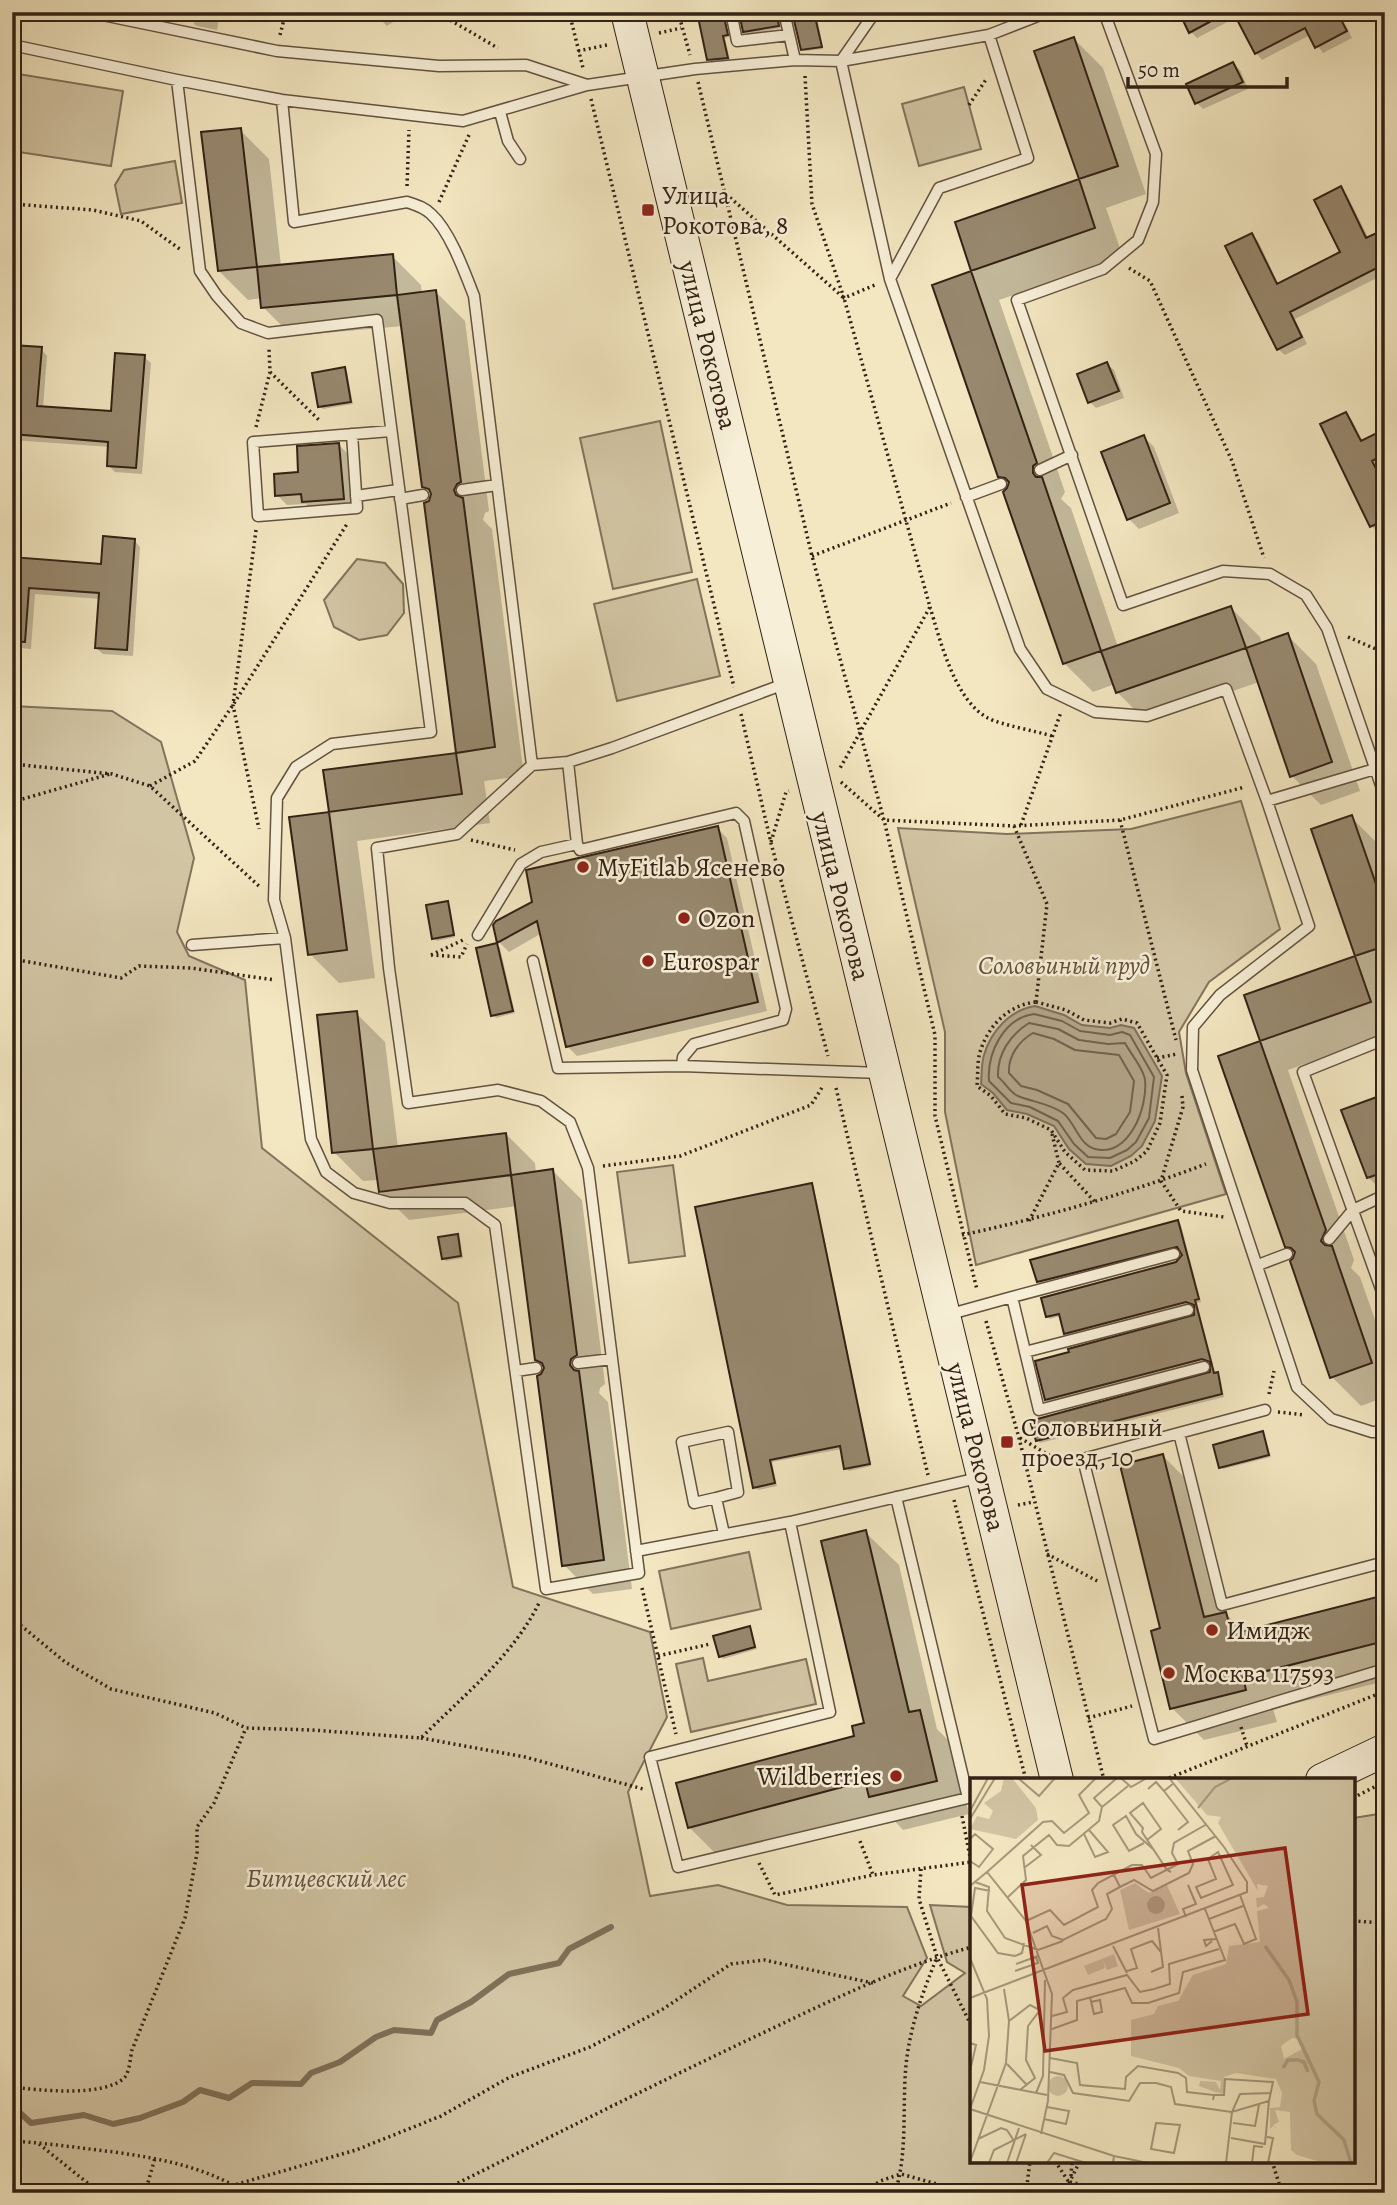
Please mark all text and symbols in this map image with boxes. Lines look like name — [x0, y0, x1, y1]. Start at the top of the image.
scale bar — [1128, 46, 1287, 90]
text: 50 m — [1138, 56, 1180, 84]
place label: Улица Рокотова, 8 — [662, 178, 788, 243]
marker: Улица Рокотова, 8 — [640, 202, 656, 218]
street label: улица Рокотова — [670, 256, 746, 433]
street label: улица Рокотова — [803, 807, 879, 984]
place label: MyFitlab Ясенево — [597, 850, 785, 885]
marker: MyFitlab Ясенево — [575, 859, 591, 875]
place label: Ozon — [698, 901, 755, 936]
marker: Ozon — [676, 910, 692, 926]
place label: Eurospar — [662, 944, 760, 979]
park label: Соловьиный пруд — [978, 948, 1150, 983]
marker: Eurospar — [640, 953, 656, 969]
street label: улица Рокотова — [938, 1358, 1014, 1535]
place label: Соловьиный проезд, 10 — [1021, 1410, 1163, 1475]
marker: Соловьиный проезд, 10 — [999, 1434, 1015, 1450]
place label: Имидж — [1226, 1613, 1310, 1648]
marker: Имидж — [1204, 1622, 1220, 1638]
place label: Москва 117593 — [1183, 1656, 1334, 1691]
marker: Москва 117593 — [1161, 1665, 1177, 1681]
place label: Wildberries — [756, 1759, 882, 1794]
marker: Wildberries — [888, 1768, 904, 1784]
inset map — [970, 1778, 1355, 2163]
park label: Битцевский лес — [246, 1861, 407, 1896]

